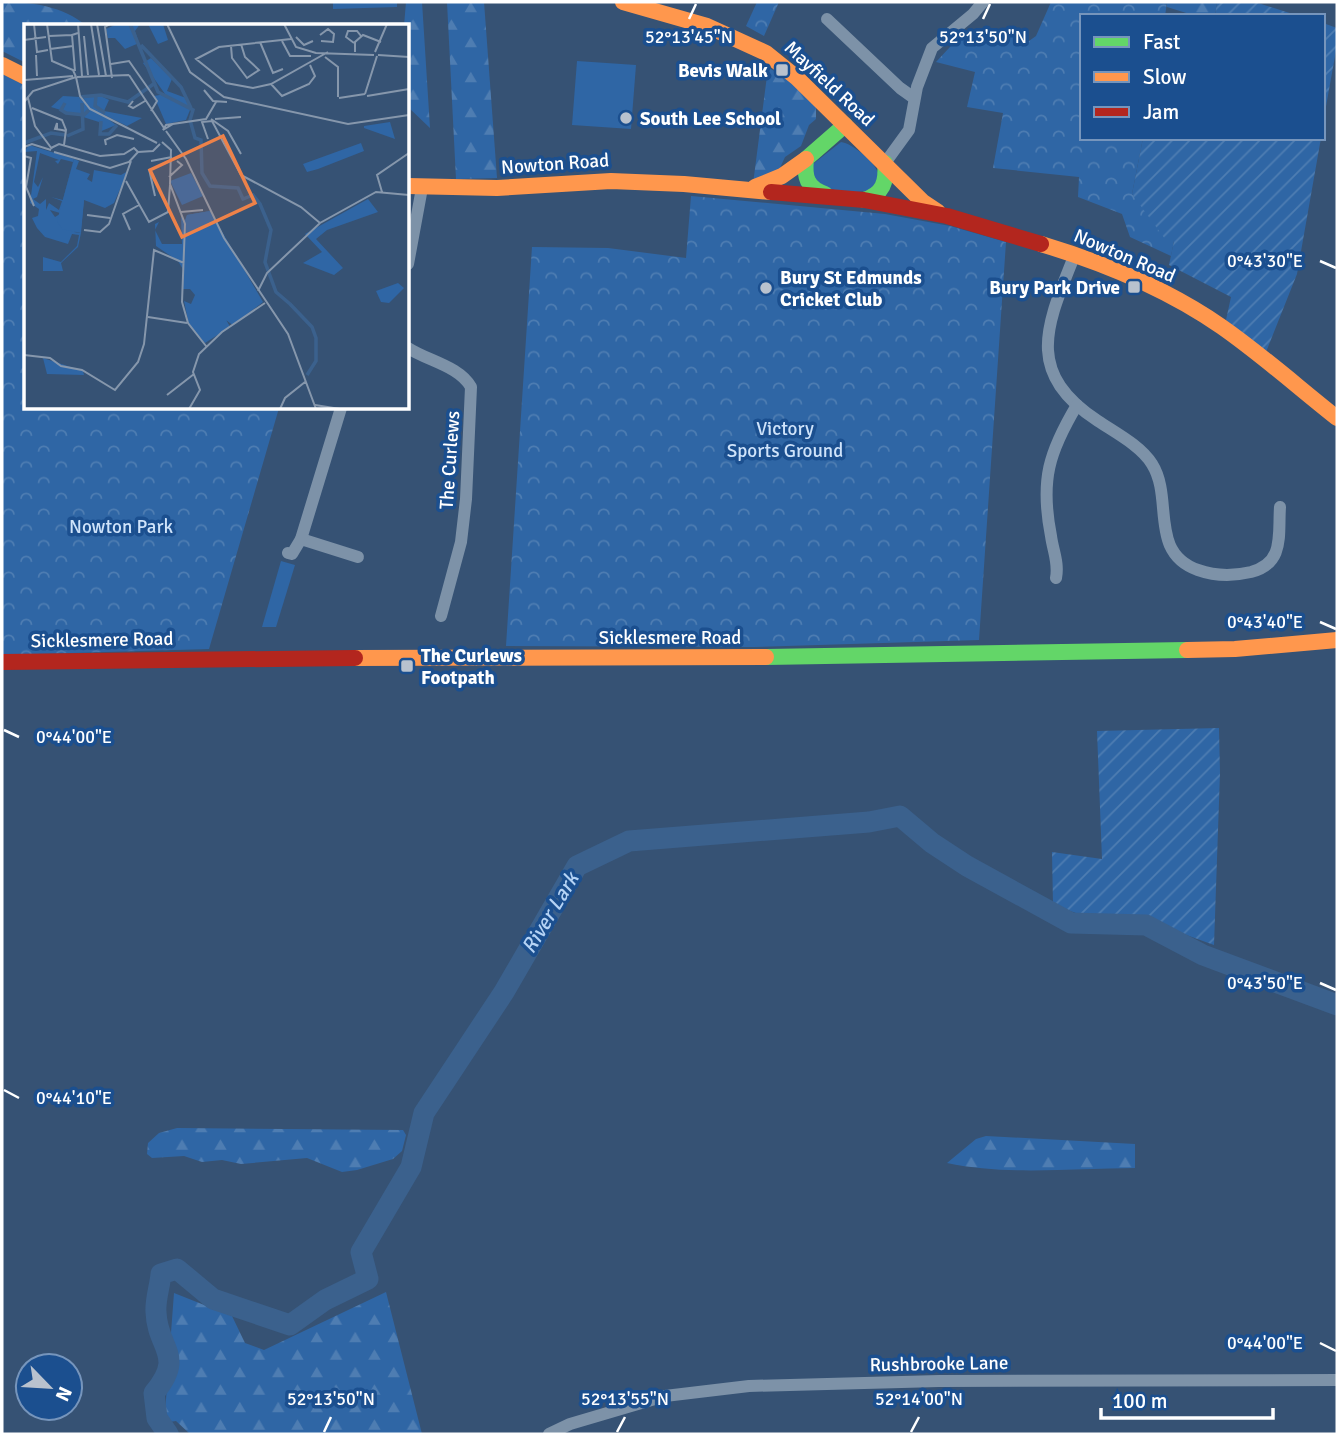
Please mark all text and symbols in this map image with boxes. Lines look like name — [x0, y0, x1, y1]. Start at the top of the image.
legend — [1080, 14, 1325, 140]
inset map — [24, 24, 410, 410]
text: 52°13'45"N — [645, 26, 733, 48]
text: 52°13'50"N — [939, 26, 1027, 48]
text: Fast — [1143, 29, 1180, 55]
street label: Mayfield Road — [779, 36, 879, 132]
place label: Bevis Walk — [678, 59, 768, 83]
marker: Bevis Walk — [774, 62, 790, 78]
text: Slow — [1143, 64, 1187, 90]
text: Jam — [1143, 99, 1179, 125]
place label: South Lee School — [640, 107, 781, 131]
marker: South Lee School — [618, 110, 634, 126]
street label: Nowton Road — [500, 148, 610, 180]
street label: Nowton Road — [1070, 224, 1179, 288]
text: 0°43'30"E — [1227, 250, 1303, 272]
place label: Bury St Edmunds Cricket Club — [780, 266, 922, 312]
place label: Bury Park Drive — [989, 276, 1120, 300]
marker: Bury Park Drive — [1126, 279, 1142, 295]
marker: Bury St Edmunds Cricket Club — [758, 280, 774, 296]
street label: The Curlews — [435, 410, 465, 510]
park label: Victory Sports Ground — [727, 417, 843, 463]
park label: Nowton Park — [69, 515, 173, 539]
text: 0°43'40"E — [1227, 611, 1303, 633]
street label: Sicklesmere Road — [599, 626, 741, 650]
street label: Sicklesmere Road — [30, 627, 174, 653]
place label: The Curlews Footpath — [421, 644, 522, 690]
marker: The Curlews Footpath — [399, 658, 415, 674]
text: 0°44'00"E — [36, 726, 112, 748]
water label: River Lark — [516, 866, 586, 958]
text: 0°43'50"E — [1227, 972, 1303, 994]
text: 0°44'10"E — [36, 1087, 112, 1109]
text: 0°44'00"E — [1227, 1332, 1303, 1354]
street label: Rushbrooke Lane — [870, 1351, 1008, 1377]
north arrow — [14, 1352, 84, 1422]
scale bar — [1101, 1376, 1272, 1420]
text: N — [50, 1383, 77, 1405]
text: 52°13'50"N — [287, 1388, 375, 1410]
text: 52°13'55"N — [581, 1388, 669, 1410]
text: 52°14'00"N — [875, 1388, 963, 1410]
text: 100 m — [1112, 1388, 1167, 1414]

